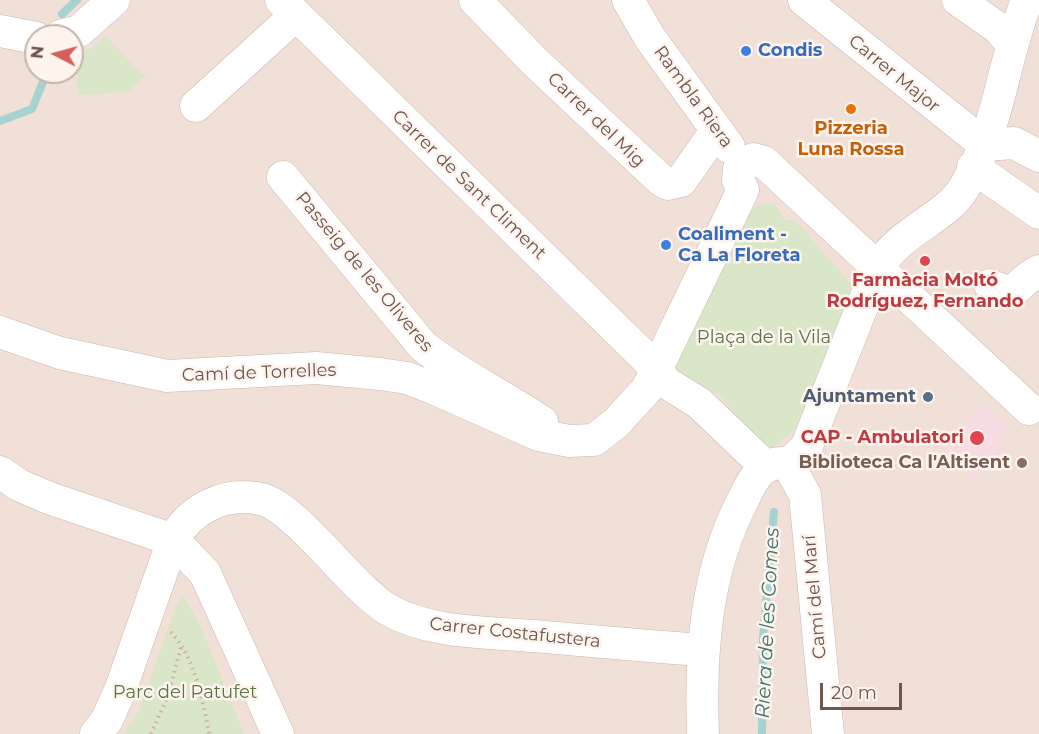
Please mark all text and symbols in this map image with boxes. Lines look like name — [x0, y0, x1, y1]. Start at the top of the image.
north arrow — [24, 24, 84, 84]
street label: Carrer Major — [844, 31, 944, 117]
place label: Condis — [758, 40, 822, 62]
street label: Rambla Riera — [649, 42, 737, 152]
marker: Condis — [739, 44, 753, 58]
text: N — [27, 45, 48, 60]
street label: Carrer del Mig — [543, 68, 649, 172]
marker: Pizzeria Luna Rossa — [844, 102, 858, 116]
street label: Carrer de Sant Climent — [388, 106, 550, 264]
place label: Pizzeria Luna Rossa — [797, 118, 905, 160]
street label: Passeig de les Oliveres — [291, 188, 437, 356]
place label: Coaliment - Ca La Floreta — [678, 224, 801, 266]
marker: Coaliment - Ca La Floreta — [659, 238, 673, 252]
marker: Farmàcia Moltó Rodríguez, Fernando — [918, 254, 932, 268]
place label: Farmàcia Moltó Rodríguez, Fernando — [826, 270, 1024, 312]
park label: Plaça de la Vila — [697, 327, 831, 349]
street label: Camí de Torrelles — [181, 360, 337, 386]
place label: Ajuntament — [803, 386, 916, 408]
marker: Ajuntament — [921, 390, 935, 404]
place label: CAP - Ambulatori — [801, 427, 964, 449]
marker: CAP - Ambulatori — [968, 429, 986, 447]
place label: Biblioteca Ca l'Altisent — [798, 452, 1010, 474]
marker: Biblioteca Ca l'Altisent — [1015, 456, 1029, 470]
water label: Riera de les Comes — [751, 527, 785, 719]
street label: Camí del Marí — [799, 534, 831, 660]
street label: Carrer Costafustera — [428, 613, 602, 653]
scale bar — [823, 671, 906, 709]
park label: Parc del Patufet — [113, 682, 257, 704]
text: 20 m — [831, 682, 877, 704]

